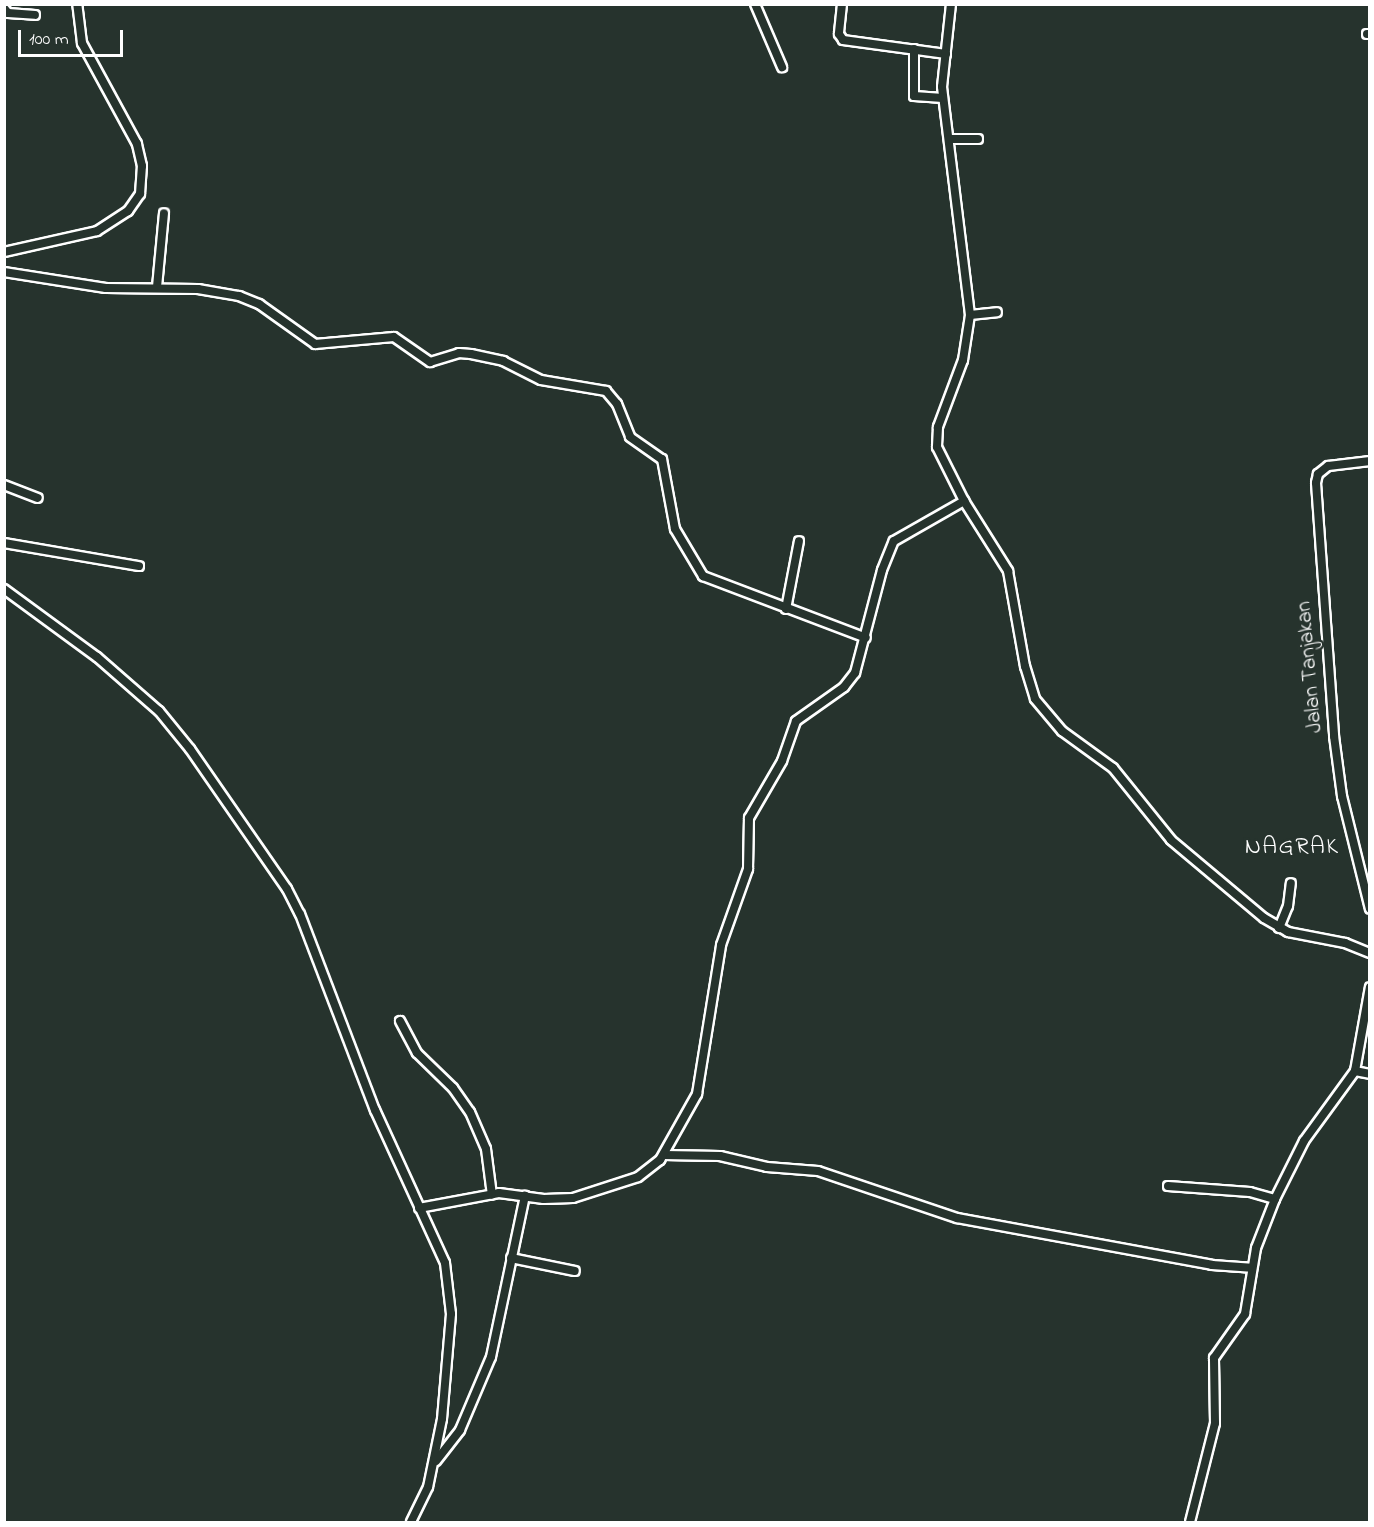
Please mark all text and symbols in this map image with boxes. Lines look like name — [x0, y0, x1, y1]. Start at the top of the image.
scale bar — [21, 18, 126, 56]
text: 100 m — [29, 27, 69, 53]
street label: Jalan Tanjakan — [1292, 600, 1328, 734]
district label: NAGRAK — [1245, 834, 1339, 862]

